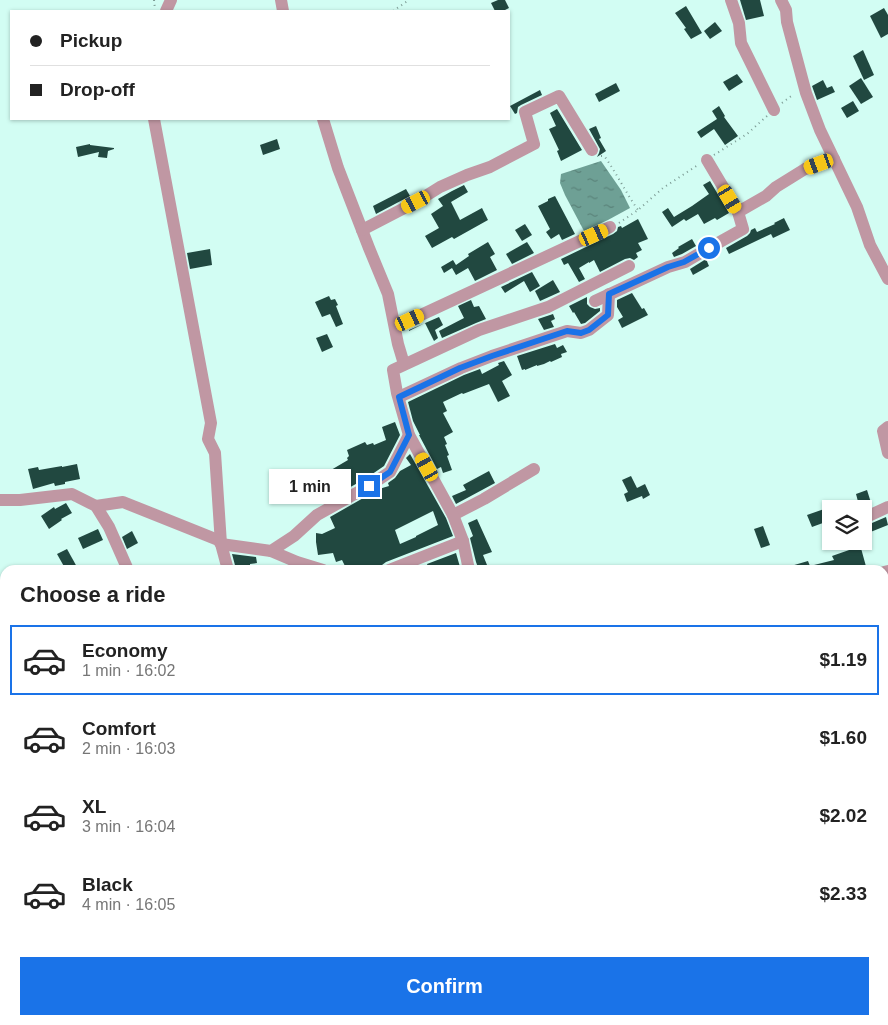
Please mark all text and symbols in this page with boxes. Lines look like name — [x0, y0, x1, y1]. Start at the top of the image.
text: Pickup — [60, 30, 122, 51]
text: Drop-off — [60, 79, 135, 100]
car — [802, 152, 835, 176]
car — [715, 182, 744, 216]
car — [399, 189, 432, 215]
car — [577, 222, 610, 248]
route start — [698, 237, 720, 259]
car — [393, 307, 426, 333]
car — [413, 450, 440, 484]
callout: 1 min — [269, 468, 352, 504]
route end — [358, 475, 380, 497]
text: 1 min — [289, 478, 331, 495]
map controls — [822, 500, 872, 550]
button: layers — [822, 500, 872, 550]
text: Choose a ride — [20, 582, 165, 607]
icon: car — [22, 638, 67, 683]
text: Economy — [82, 640, 168, 661]
text: $1.19 — [819, 649, 867, 670]
text: 1 min · 16:02 — [82, 662, 175, 679]
icon: car — [22, 716, 67, 761]
text: Comfort — [82, 718, 156, 739]
text: $1.60 — [819, 727, 867, 748]
text: 2 min · 16:03 — [82, 740, 175, 757]
icon: car — [22, 794, 67, 839]
text: XL — [82, 796, 106, 817]
text: $2.02 — [819, 805, 867, 826]
text: 3 min · 16:04 — [82, 818, 175, 835]
icon: car — [22, 872, 67, 917]
text: Black — [82, 874, 133, 895]
text: $2.33 — [819, 883, 867, 904]
text: 4 min · 16:05 — [82, 896, 175, 913]
button: Confirm — [20, 957, 869, 1015]

